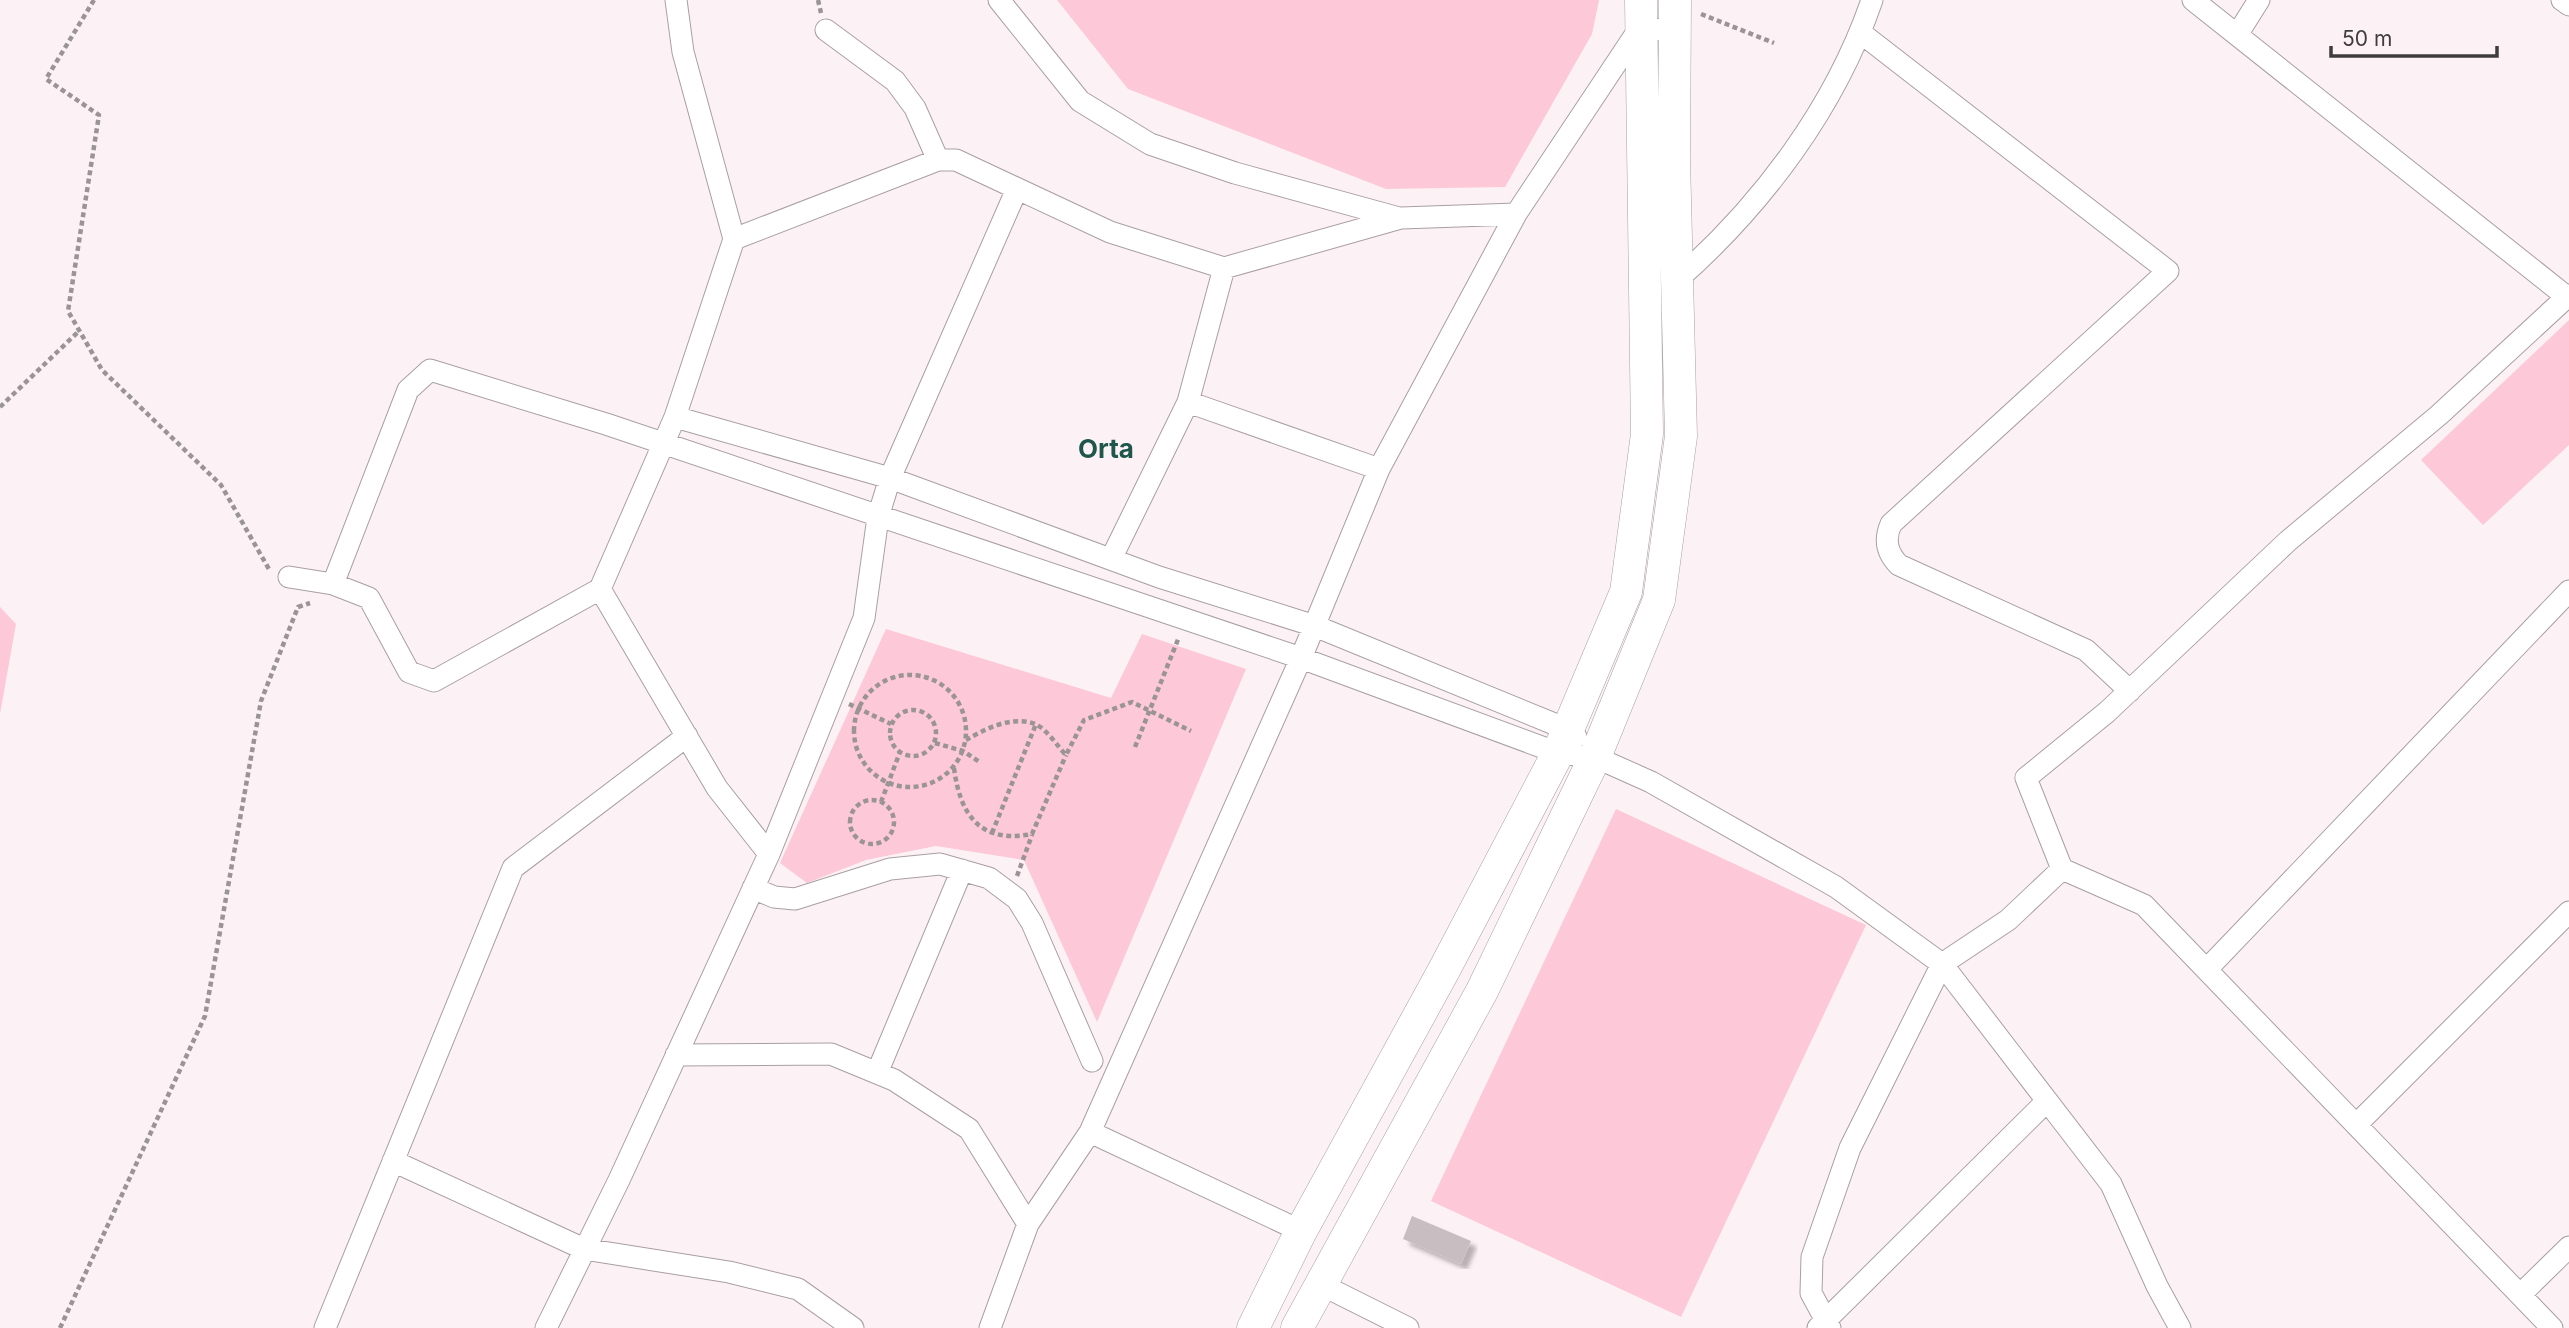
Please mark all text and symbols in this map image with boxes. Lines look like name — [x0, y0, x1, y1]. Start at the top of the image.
scale bar — [2331, 14, 2497, 58]
text: 50 m — [2342, 26, 2392, 51]
district label: Orta — [1078, 433, 1134, 464]

